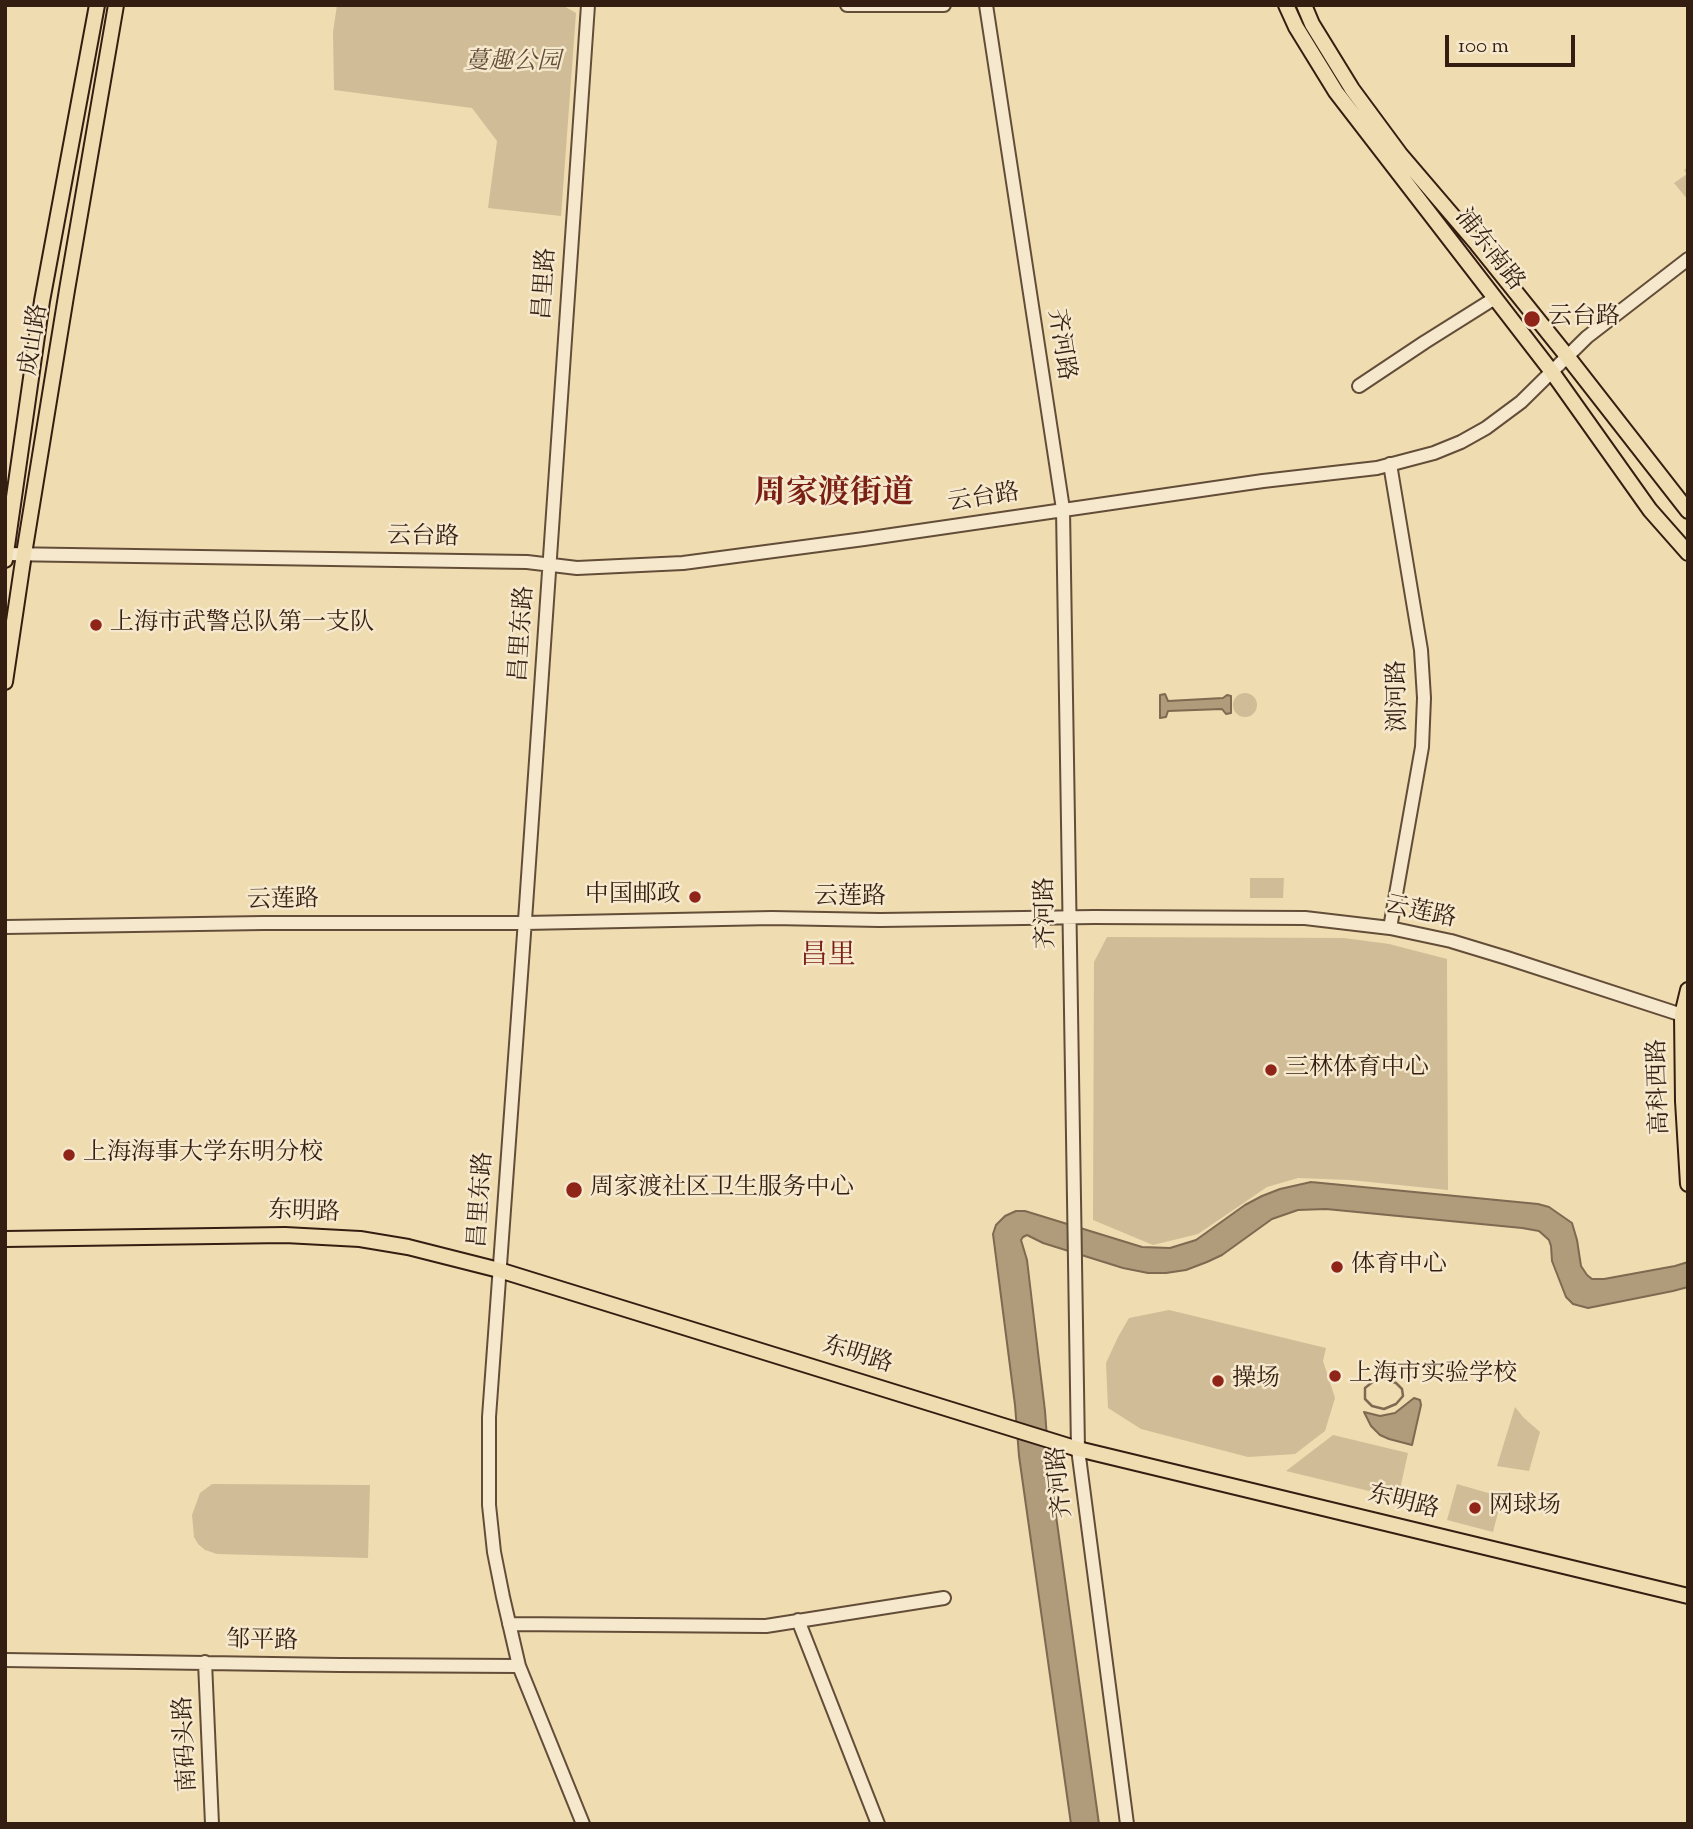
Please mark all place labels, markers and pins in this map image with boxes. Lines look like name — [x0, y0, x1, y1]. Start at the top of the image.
place label: 云台路 — [1548, 305, 1620, 333]
marker: 云台路 — [1522, 309, 1542, 329]
place label: 上海市武警总队第一支队 — [110, 611, 374, 639]
marker: 上海市武警总队第一支队 — [88, 617, 104, 633]
place label: 中国邮政 — [585, 883, 681, 911]
marker: 中国邮政 — [687, 889, 703, 905]
place label: 三林体育中心 — [1285, 1056, 1429, 1084]
marker: 三林体育中心 — [1263, 1062, 1279, 1078]
place label: 上海海事大学东明分校 — [83, 1141, 323, 1169]
marker: 上海海事大学东明分校 — [61, 1147, 77, 1163]
place label: 周家渡社区卫生服务中心 — [590, 1176, 854, 1204]
marker: 周家渡社区卫生服务中心 — [564, 1180, 584, 1200]
place label: 体育中心 — [1351, 1253, 1447, 1281]
marker: 体育中心 — [1329, 1259, 1345, 1275]
place label: 上海市实验学校 — [1349, 1362, 1517, 1390]
place label: 操场 — [1232, 1367, 1280, 1395]
marker: 上海市实验学校 — [1327, 1368, 1343, 1384]
marker: 操场 — [1210, 1373, 1226, 1389]
place label: 网球场 — [1489, 1494, 1561, 1522]
marker: 网球场 — [1467, 1500, 1483, 1516]

